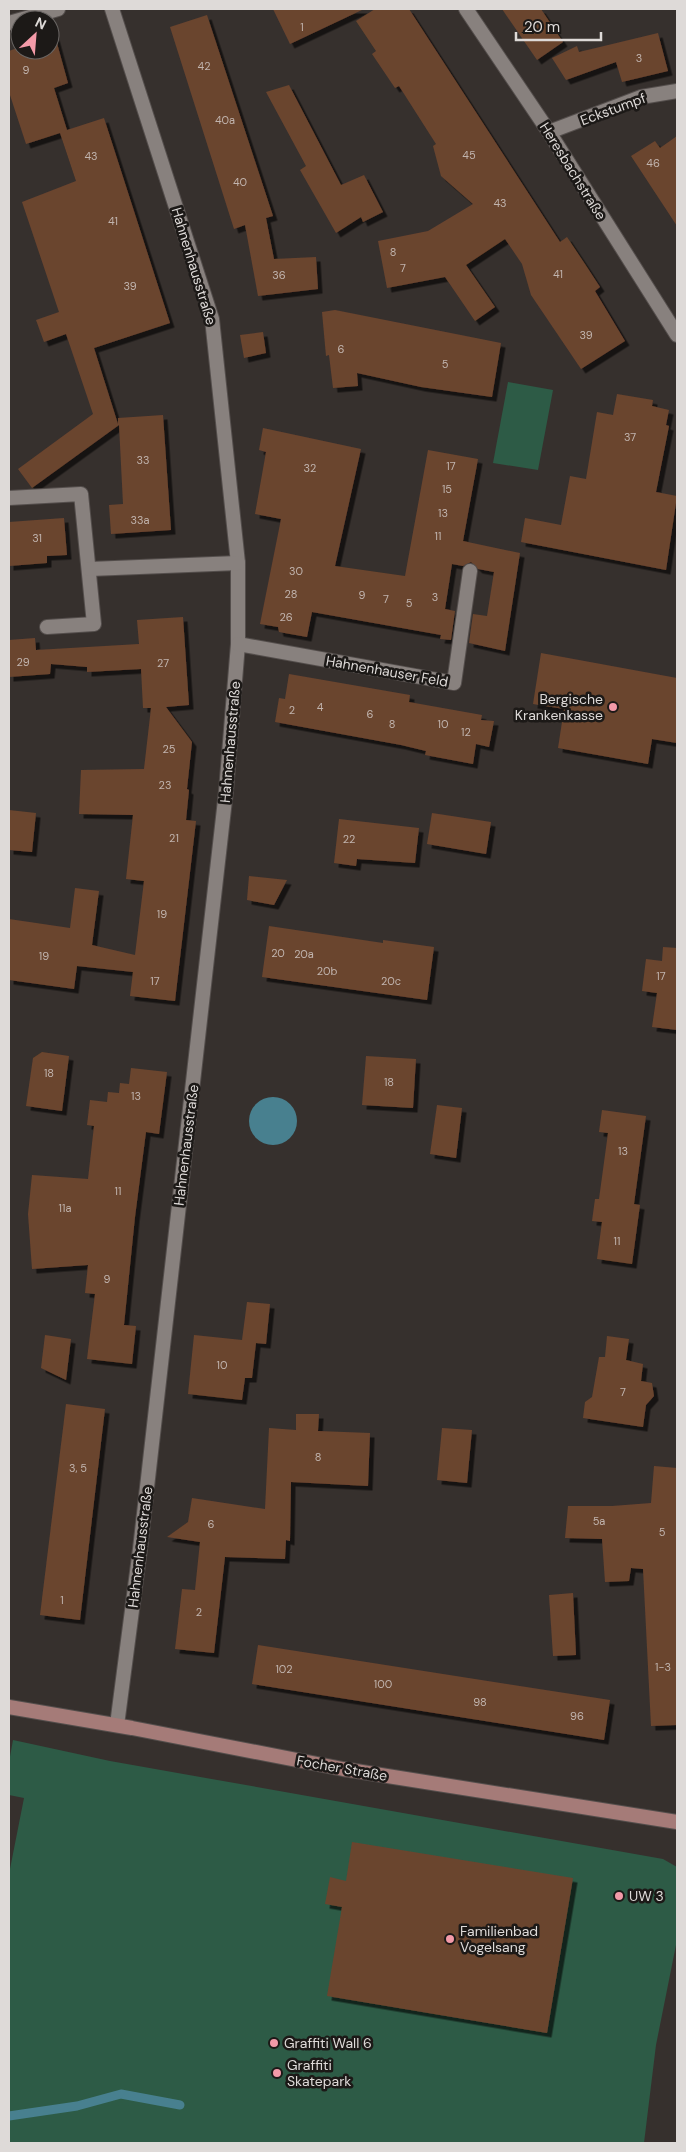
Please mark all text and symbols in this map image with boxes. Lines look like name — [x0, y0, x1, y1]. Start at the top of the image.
north arrow — [10, 10, 60, 60]
scale bar — [516, 10, 601, 42]
text: N — [32, 13, 49, 34]
text: 20 m — [524, 17, 560, 37]
house number: 1 — [300, 20, 304, 34]
house number: 3 — [636, 51, 642, 65]
house number: 42 — [197, 59, 211, 73]
house number: 9 — [23, 63, 30, 77]
street label: Eckstumpf — [578, 89, 649, 129]
house number: 40a — [215, 113, 235, 127]
street label: Heresbachstraße — [536, 119, 610, 223]
house number: 45 — [462, 148, 476, 162]
house number: 43 — [84, 149, 98, 163]
house number: 46 — [646, 156, 660, 170]
house number: 40 — [233, 175, 247, 189]
house number: 43 — [493, 196, 507, 210]
street label: Hahnenhausstraße — [168, 205, 220, 327]
house number: 41 — [108, 214, 118, 228]
house number: 8 — [390, 245, 396, 259]
house number: 7 — [400, 261, 406, 275]
house number: 41 — [553, 267, 563, 281]
house number: 36 — [272, 268, 286, 282]
house number: 39 — [123, 279, 137, 293]
house number: 39 — [579, 328, 593, 342]
house number: 6 — [338, 342, 345, 356]
house number: 5 — [442, 357, 449, 371]
house number: 37 — [624, 430, 636, 444]
house number: 33 — [136, 453, 150, 467]
house number: 17 — [446, 459, 456, 473]
house number: 32 — [304, 461, 316, 475]
house number: 15 — [442, 482, 452, 496]
house number: 13 — [438, 506, 448, 520]
house number: 33a — [131, 513, 150, 527]
house number: 11 — [435, 529, 441, 543]
house number: 31 — [32, 531, 42, 545]
house number: 30 — [289, 564, 303, 578]
house number: 28 — [285, 587, 297, 601]
house number: 9 — [359, 588, 366, 602]
house number: 3 — [432, 590, 438, 604]
house number: 7 — [383, 592, 389, 606]
house number: 5 — [406, 596, 413, 610]
house number: 26 — [279, 610, 293, 624]
street label: Hahnenhauser Feld — [324, 651, 450, 691]
house number: 29 — [16, 655, 30, 669]
house number: 27 — [157, 656, 169, 670]
street label: Hahnenhausstraße — [216, 680, 244, 804]
place label: Bergische Krankenkasse — [515, 690, 603, 724]
house number: 4 — [317, 700, 324, 714]
marker: Bergische Krankenkasse — [607, 701, 619, 713]
house number: 2 — [289, 703, 295, 717]
house number: 6 — [367, 707, 374, 721]
house number: 8 — [389, 717, 395, 731]
house number: 10 — [438, 717, 448, 731]
house number: 12 — [461, 725, 471, 739]
house number: 25 — [162, 742, 176, 756]
house number: 23 — [159, 778, 171, 792]
house number: 21 — [169, 831, 179, 845]
house number: 22 — [343, 832, 355, 846]
house number: 19 — [157, 907, 167, 921]
house number: 20 — [271, 946, 285, 960]
house number: 20a — [294, 947, 314, 961]
house number: 19 — [39, 949, 49, 963]
house number: 20b — [317, 964, 337, 978]
house number: 17 — [656, 969, 666, 983]
house number: 17 — [150, 974, 160, 988]
house number: 20c — [381, 974, 401, 988]
house number: 18 — [44, 1066, 54, 1080]
house number: 18 — [384, 1075, 394, 1089]
street label: Hahnenhausstraße — [170, 1083, 202, 1207]
house number: 13 — [131, 1089, 141, 1103]
house number: 13 — [618, 1144, 628, 1158]
house number: 11 — [115, 1184, 121, 1198]
house number: 11a — [59, 1201, 71, 1215]
house number: 11 — [614, 1234, 620, 1248]
house number: 9 — [104, 1272, 111, 1286]
house number: 10 — [217, 1358, 227, 1372]
house number: 7 — [620, 1385, 626, 1399]
house number: 8 — [315, 1450, 321, 1464]
house number: 3, 5 — [69, 1461, 87, 1475]
street label: Hahnenhausstraße — [124, 1485, 156, 1609]
house number: 5a — [593, 1514, 605, 1528]
house number: 6 — [208, 1517, 215, 1531]
house number: 5 — [659, 1525, 666, 1539]
house number: 1 — [60, 1593, 64, 1607]
house number: 2 — [196, 1605, 202, 1619]
house number: 1-3 — [655, 1660, 671, 1674]
house number: 102 — [275, 1662, 293, 1676]
house number: 100 — [374, 1677, 392, 1691]
house number: 98 — [473, 1695, 487, 1709]
house number: 96 — [570, 1709, 584, 1723]
street label: Focher Straße — [295, 1751, 389, 1785]
place label: UW 3 — [629, 1887, 664, 1905]
marker: UW 3 — [613, 1890, 625, 1902]
place label: Familienbad Vogelsang — [460, 1922, 538, 1956]
marker: Familienbad Vogelsang — [444, 1933, 456, 1945]
place label: Graffiti Wall 6 — [284, 2034, 372, 2052]
marker: Graffiti Wall 6 — [268, 2037, 280, 2049]
place label: Graffiti Skatepark — [287, 2056, 351, 2090]
marker: Graffiti Skatepark — [271, 2067, 283, 2079]

